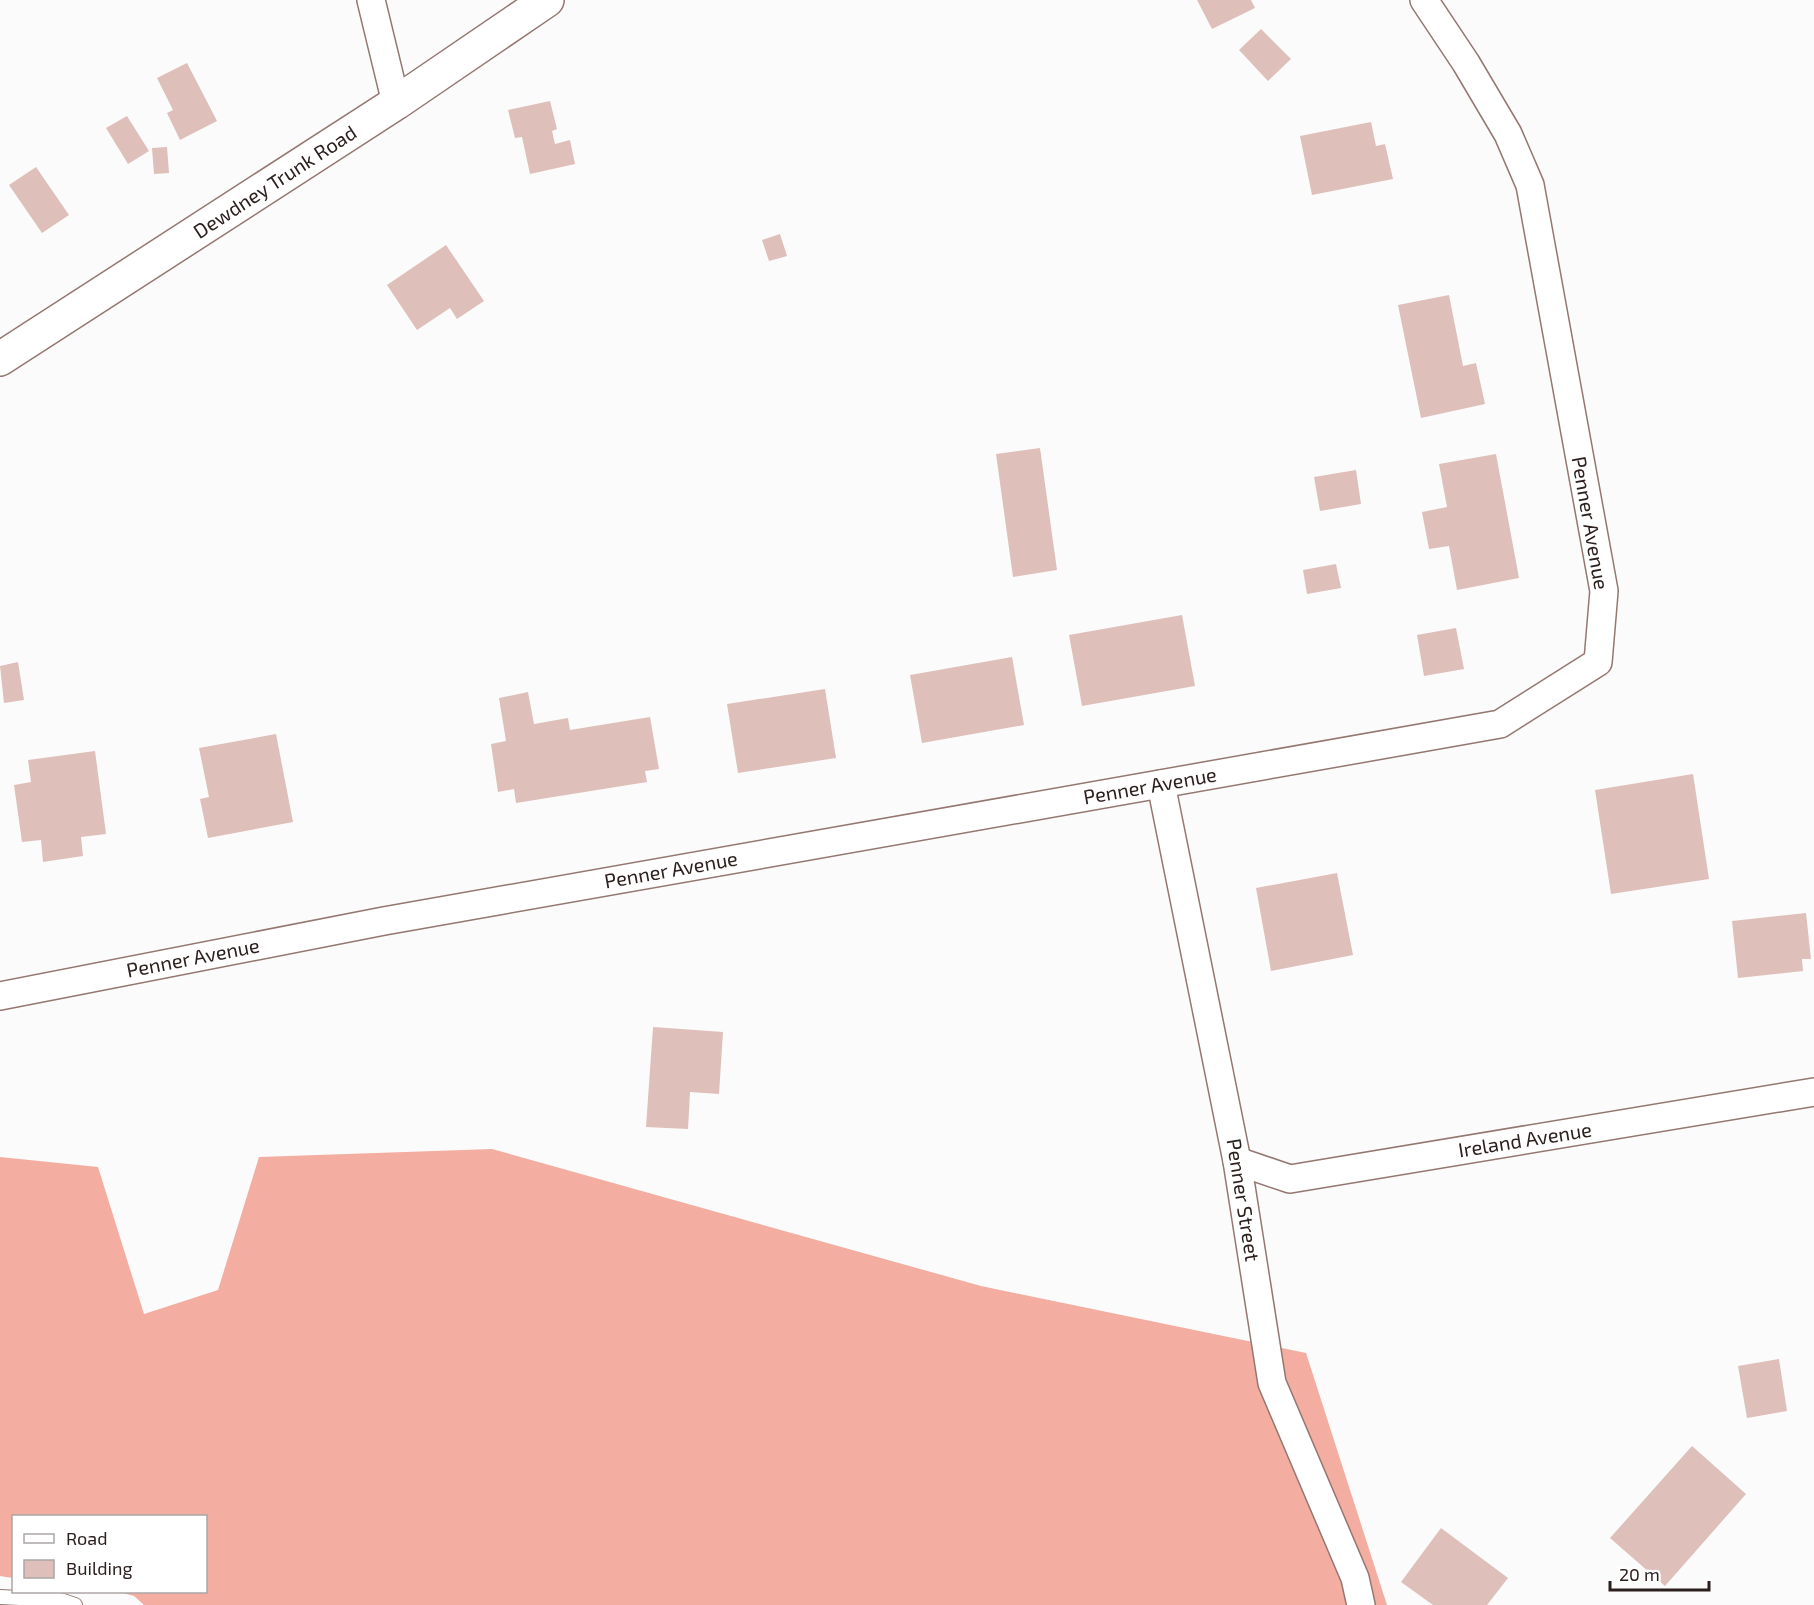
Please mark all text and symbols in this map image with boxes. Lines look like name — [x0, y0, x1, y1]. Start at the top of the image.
street label: Dewdney Trunk Road — [188, 119, 361, 243]
street label: Penner Avenue — [1567, 454, 1615, 591]
street label: Penner Avenue — [1081, 761, 1218, 809]
street label: Penner Avenue — [602, 845, 739, 893]
street label: Penner Avenue — [124, 932, 261, 982]
street label: Ireland Avenue — [1456, 1117, 1593, 1161]
street label: Penner Street — [1222, 1137, 1266, 1263]
legend — [12, 1515, 207, 1593]
text: Road — [66, 1527, 107, 1549]
scale bar — [1610, 1554, 1709, 1592]
text: Building — [66, 1557, 133, 1579]
text: 20 m — [1619, 1563, 1660, 1585]

